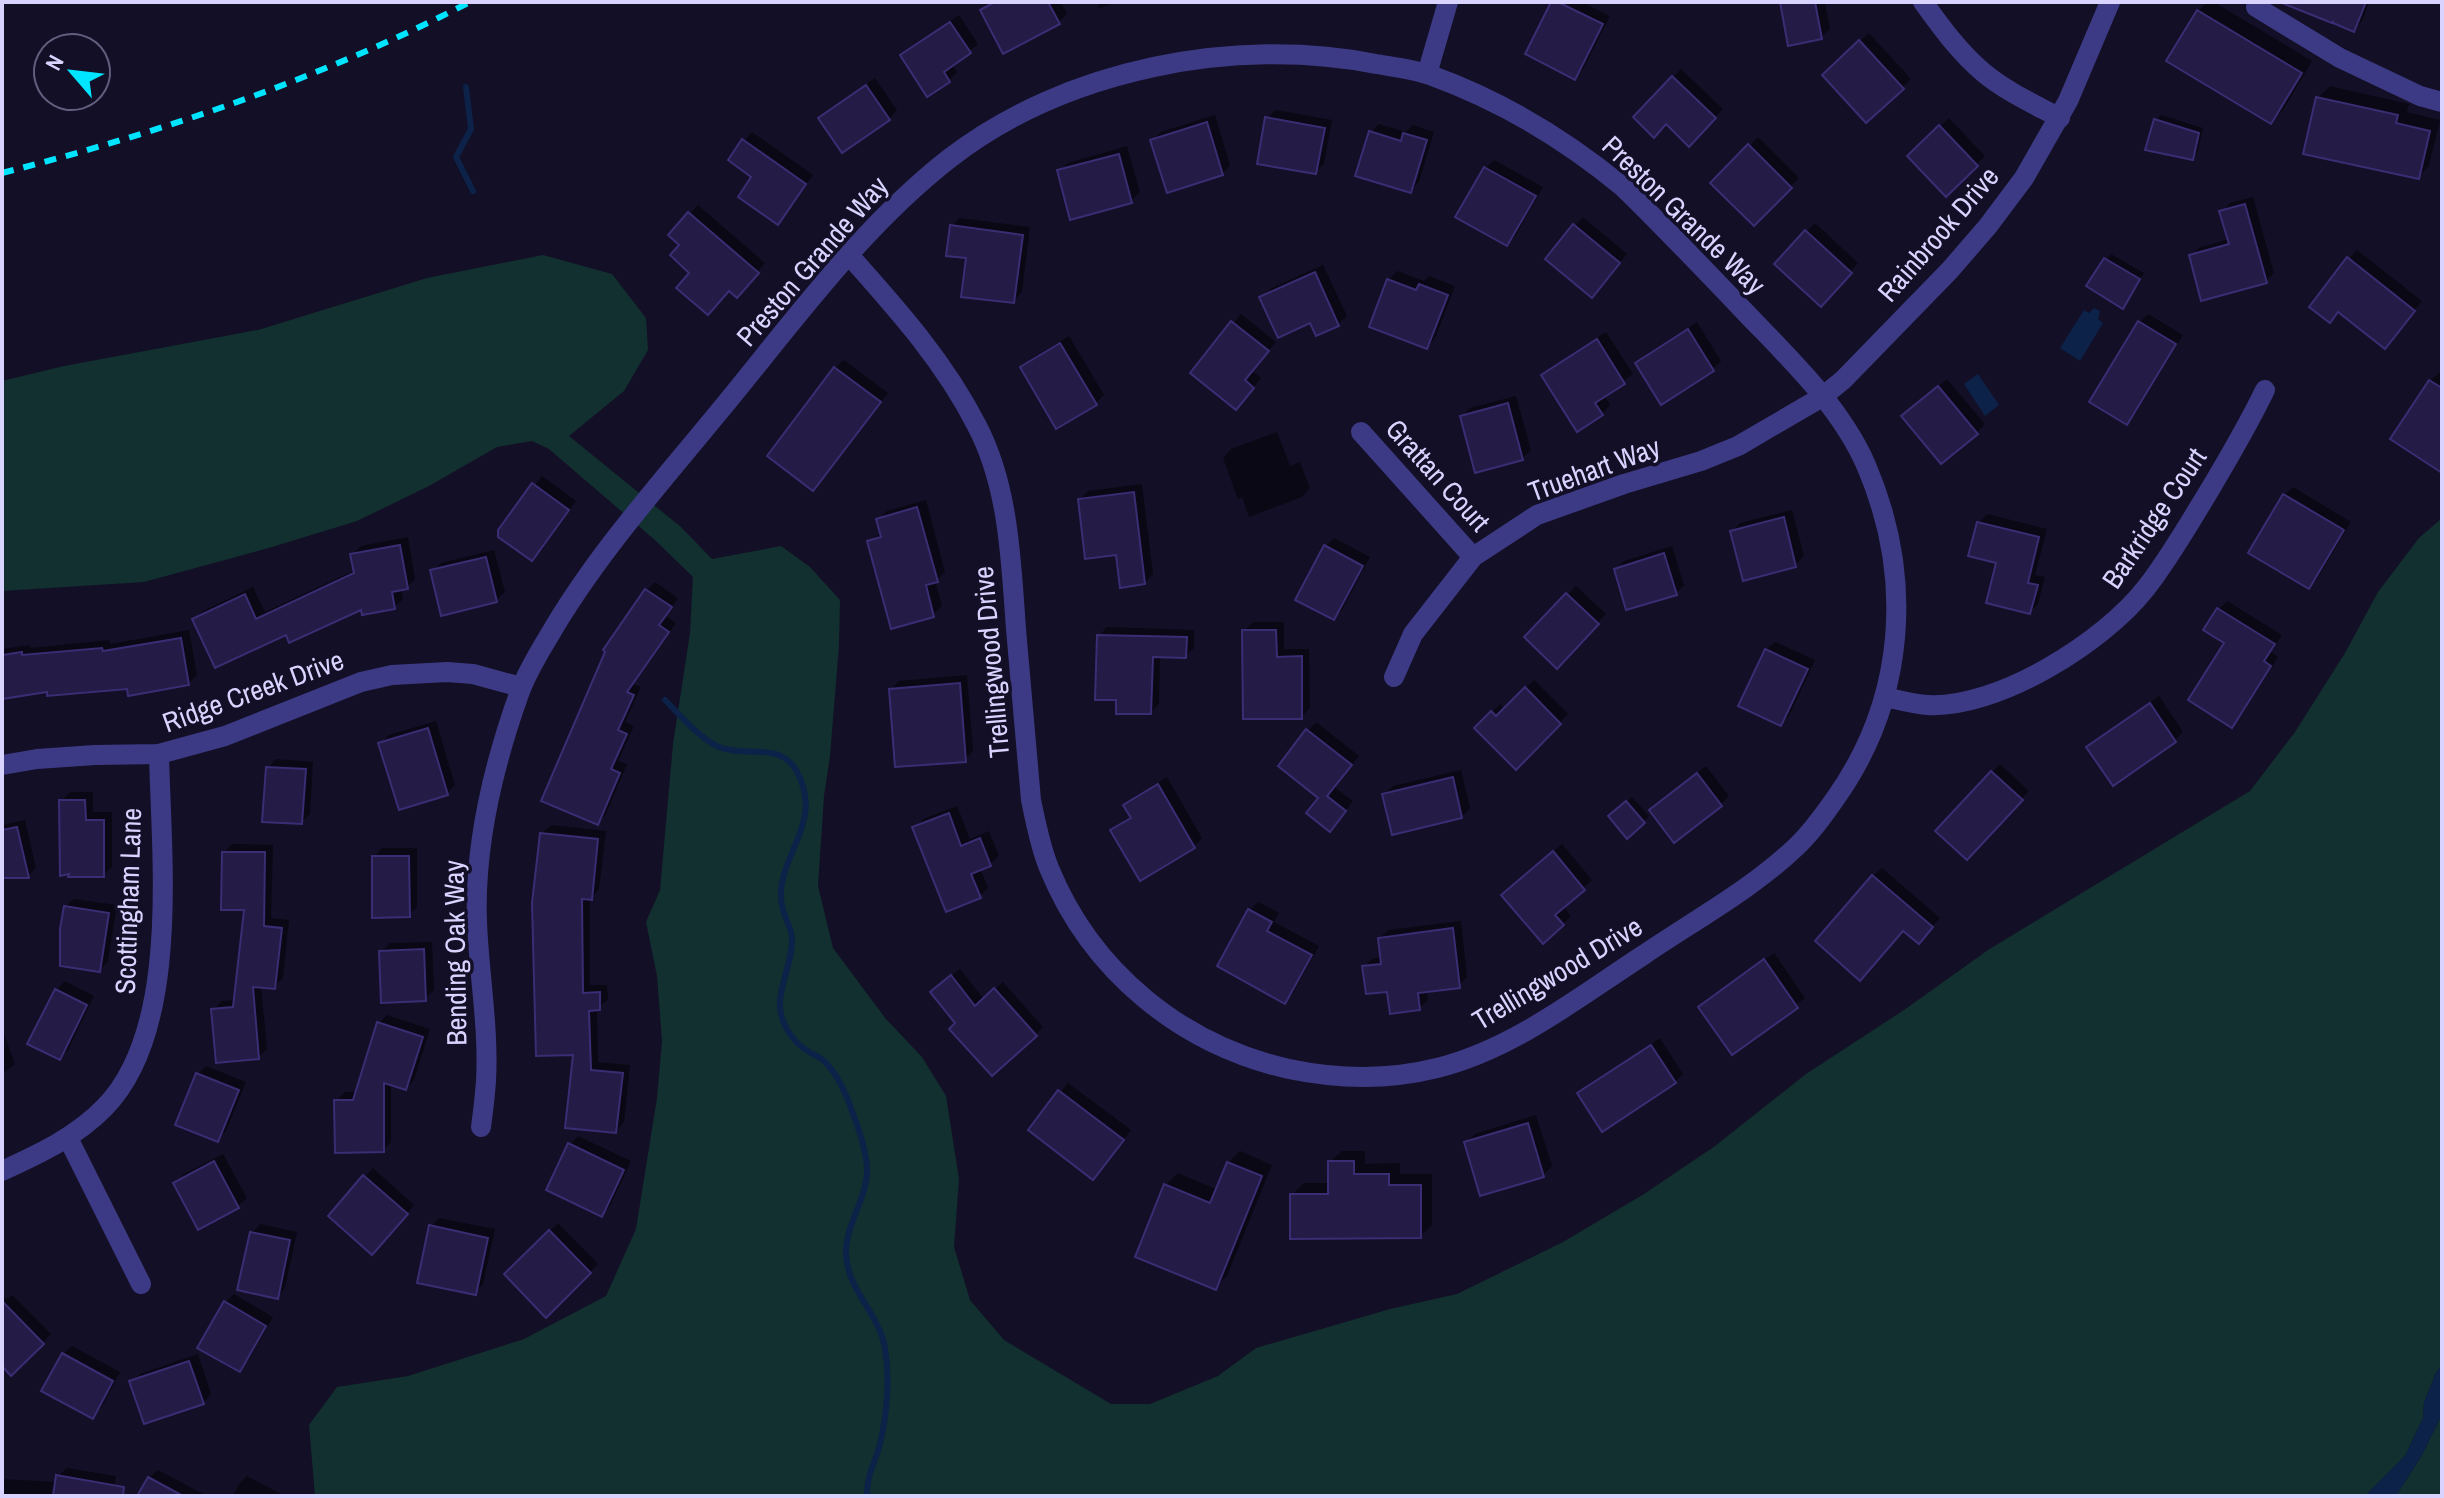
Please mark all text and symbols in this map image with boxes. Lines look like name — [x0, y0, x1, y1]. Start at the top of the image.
north arrow — [32, 32, 112, 112]
text: N — [38, 50, 71, 75]
street label: Preston Grande Way — [1594, 127, 1774, 303]
street label: Rainbrook Drive — [1869, 158, 2007, 310]
street label: Preston Grande Way — [728, 168, 897, 354]
street label: Grattan Court — [1377, 411, 1499, 539]
street label: Truehart Way — [1523, 427, 1666, 510]
street label: Barkridge Court — [2093, 440, 2215, 596]
street label: Trellingwood Drive — [964, 565, 1018, 759]
street label: Ridge Creek Drive — [157, 641, 349, 741]
street label: Scottingham Lane — [106, 807, 150, 995]
street label: Bending Oak Way — [434, 859, 476, 1046]
street label: Trellingwood Drive — [1465, 907, 1649, 1039]

